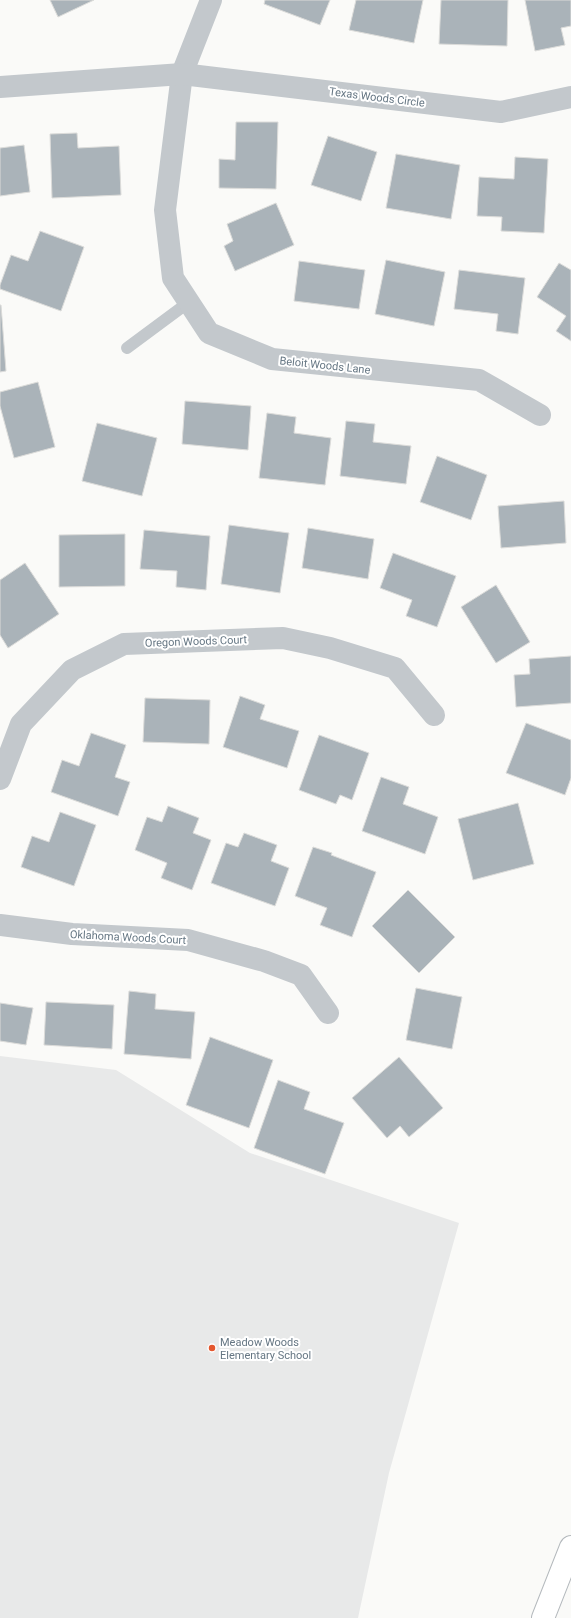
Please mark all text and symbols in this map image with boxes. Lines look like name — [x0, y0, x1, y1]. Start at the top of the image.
street label: Texas Woods Circle — [328, 85, 426, 110]
street label: Beloit Woods Lane — [279, 354, 371, 377]
street label: Oregon Woods Court — [145, 633, 248, 650]
street label: Oklahoma Woods Court — [70, 928, 187, 947]
place label: Meadow Woods Elementary School — [220, 1336, 311, 1362]
marker: Meadow Woods Elementary School — [207, 1343, 217, 1353]

